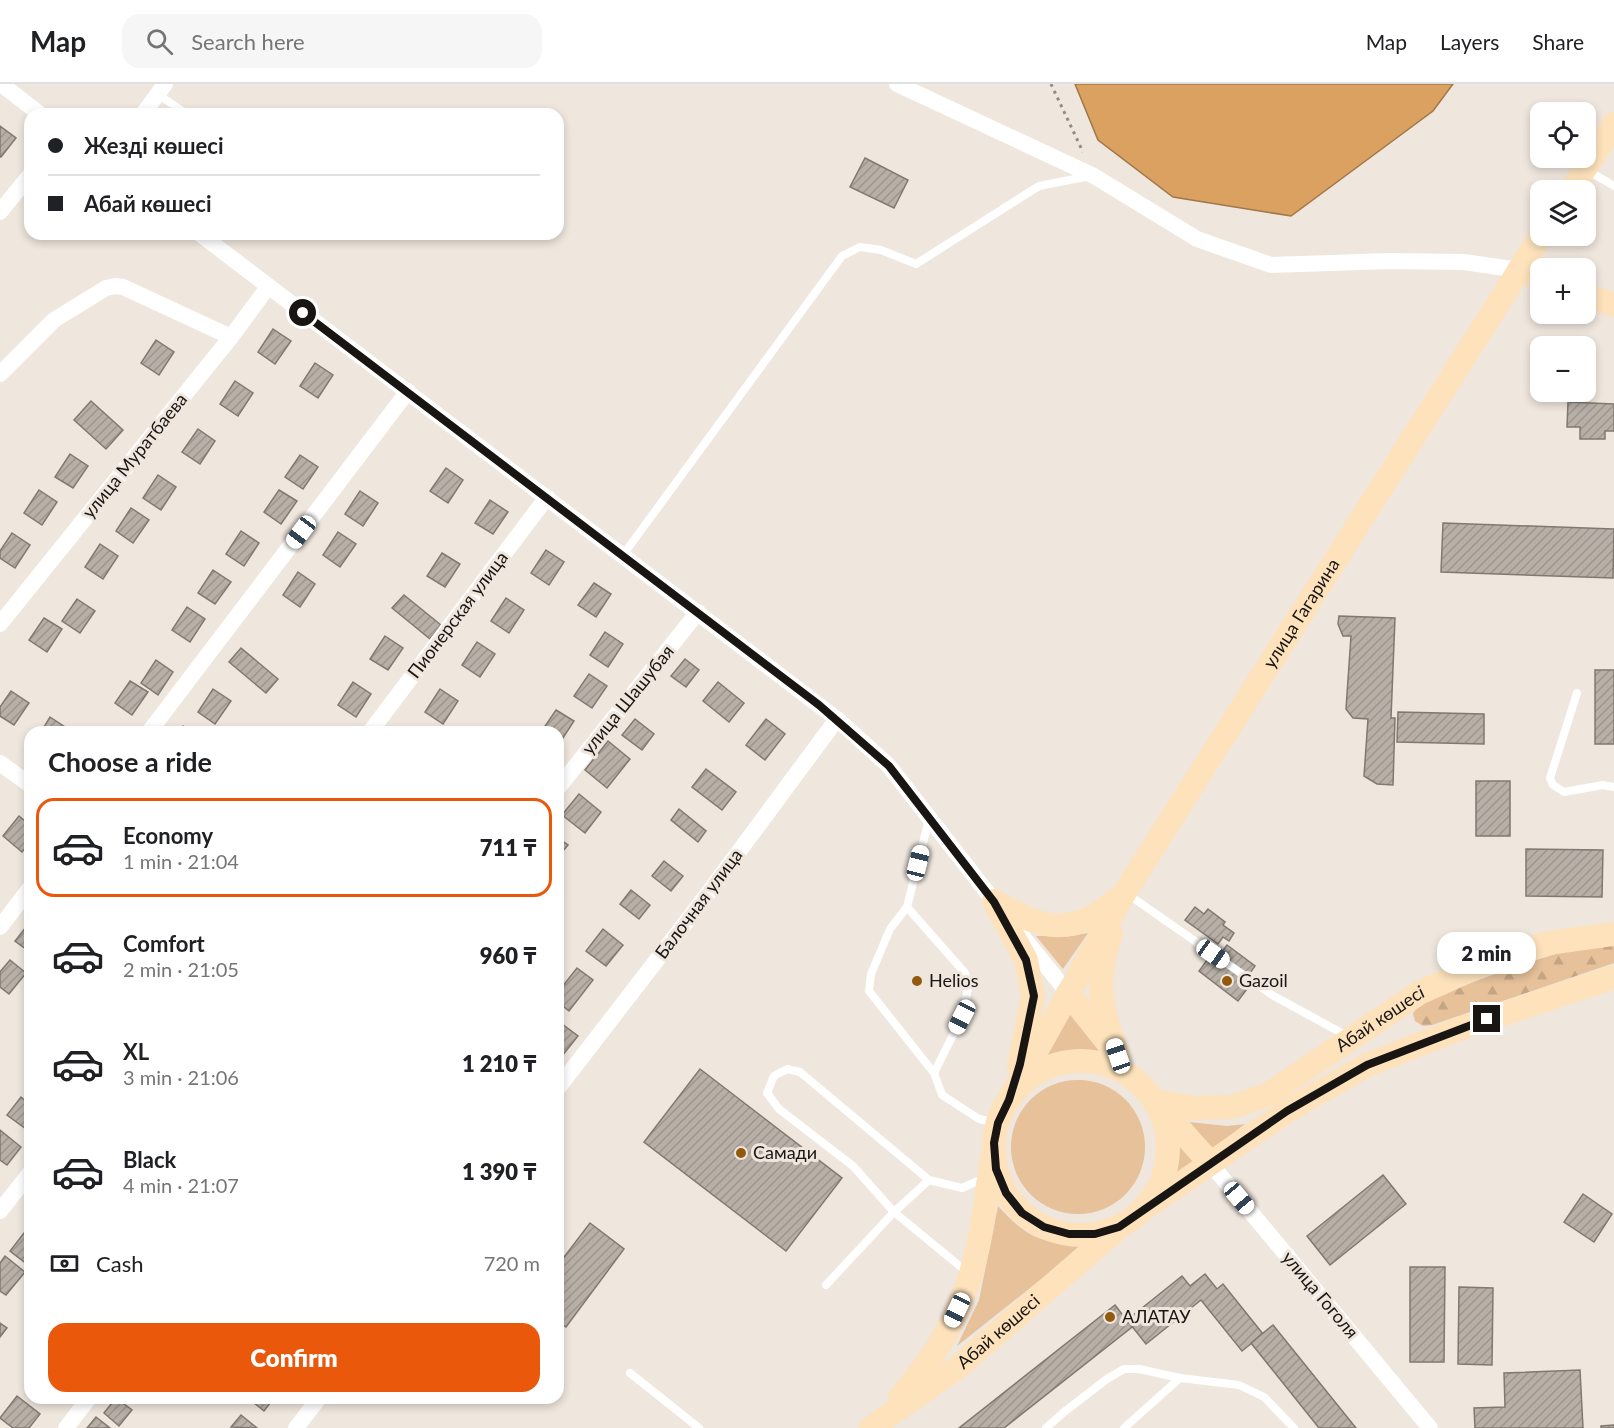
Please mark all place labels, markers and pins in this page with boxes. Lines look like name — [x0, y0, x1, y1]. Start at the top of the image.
place label: Helios — [929, 969, 979, 991]
place label: Gazoil — [1239, 969, 1288, 991]
marker: Helios — [910, 974, 924, 988]
marker: Gazoil — [1220, 974, 1234, 988]
place label: Самади — [753, 1141, 817, 1163]
marker: Самади — [734, 1146, 748, 1160]
place label: АЛАТАУ — [1122, 1305, 1191, 1327]
marker: АЛАТАУ — [1103, 1310, 1117, 1324]

